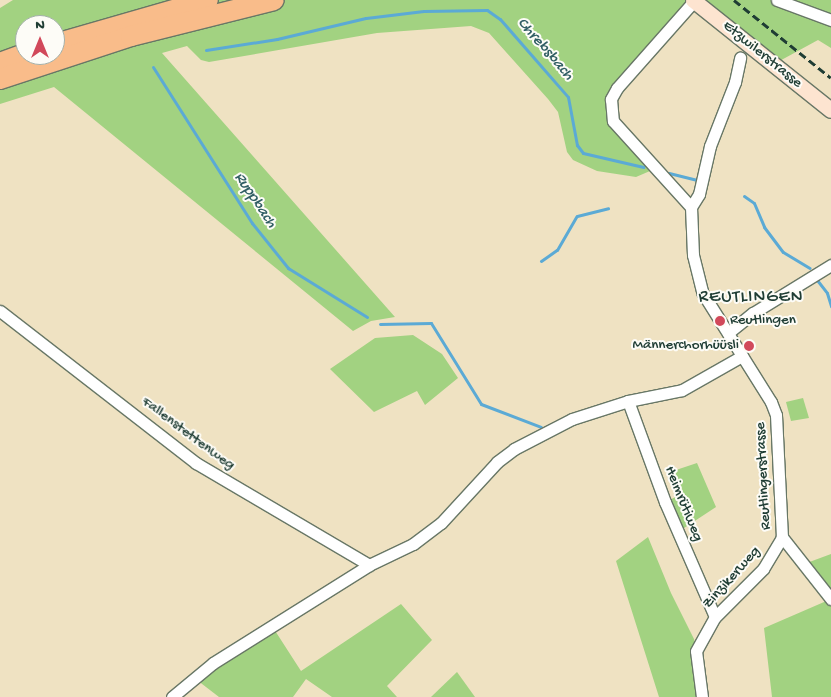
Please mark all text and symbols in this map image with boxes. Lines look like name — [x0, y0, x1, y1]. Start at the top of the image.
north arrow — [15, 15, 65, 65]
water label: Chrebsbach — [512, 15, 576, 85]
text: N — [35, 17, 45, 34]
street label: Etzwilerstrasse — [718, 17, 806, 93]
water label: Ruppbach — [228, 170, 280, 232]
district label: REUTLINGEN — [697, 287, 805, 309]
place label: Reutlingen — [730, 312, 796, 330]
marker: Reutlingen — [714, 315, 726, 327]
place label: Männerchorhüüsli — [632, 337, 739, 355]
marker: Männerchorhüüsli — [743, 340, 755, 352]
street label: Fallenstettenweg — [138, 393, 238, 475]
street label: Reutlingerstrasse — [752, 422, 776, 530]
street label: Heimrütiweg — [660, 464, 706, 544]
street label: Zinzikerweg — [699, 543, 765, 613]

